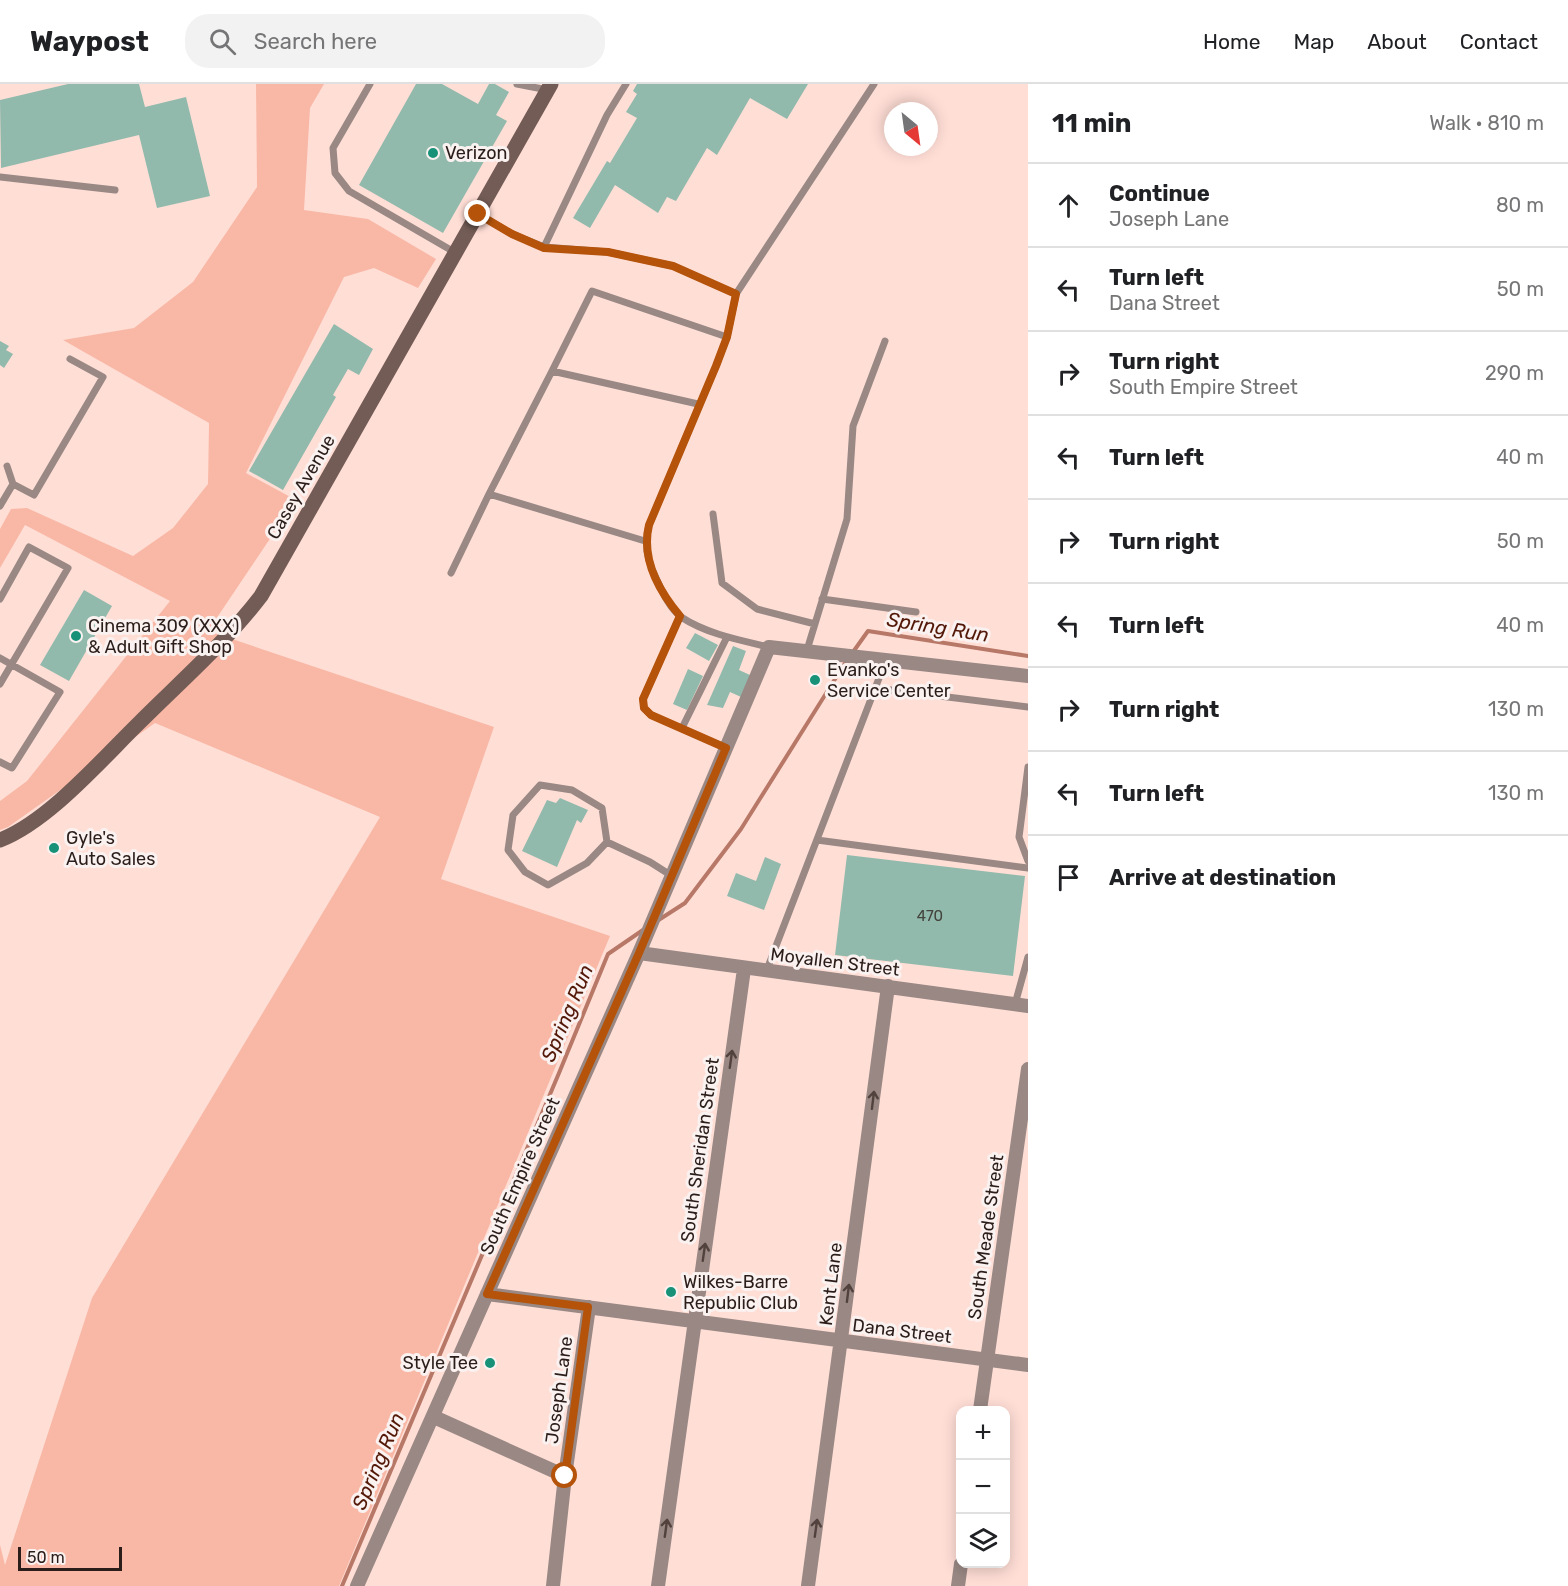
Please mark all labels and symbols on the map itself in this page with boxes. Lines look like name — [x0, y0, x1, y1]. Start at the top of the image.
north arrow — [884, 102, 938, 156]
place label: Verizon — [445, 142, 507, 164]
marker: Verizon — [426, 146, 440, 160]
route end — [464, 200, 490, 226]
street label: Casey Avenue — [262, 431, 340, 543]
water label: Spring Run — [885, 607, 991, 647]
place label: Cinema 309 (XXX) & Adult Gift Shop — [88, 615, 239, 658]
marker: Cinema 309 (XXX) & Adult Gift Shop — [69, 629, 83, 643]
place label: Evanko's Service Center — [827, 659, 951, 702]
marker: Evanko's Service Center — [808, 673, 822, 687]
place label: Gyle's Auto Sales — [66, 827, 155, 870]
marker: Gyle's Auto Sales — [47, 841, 61, 855]
house number: 470 — [917, 907, 943, 925]
street label: Moyallen Street — [769, 943, 901, 981]
water label: Spring Run — [536, 961, 598, 1065]
one-way arrow — [726, 1049, 737, 1069]
street label: South Sheridan Street — [676, 1056, 724, 1244]
one-way arrow — [868, 1090, 879, 1110]
street label: South Empire Street — [475, 1094, 565, 1258]
street label: South Meade Street — [964, 1153, 1008, 1321]
street label: Kent Lane — [815, 1241, 847, 1327]
one-way arrow — [699, 1242, 710, 1262]
place label: Wilkes-Barre Republic Club — [683, 1271, 798, 1314]
one-way arrow — [843, 1284, 854, 1304]
marker: Wilkes-Barre Republic Club — [664, 1285, 678, 1299]
street label: Dana Street — [851, 1314, 953, 1348]
street label: Joseph Lane — [541, 1335, 577, 1445]
place label: Style Tee — [403, 1352, 478, 1374]
marker: Style Tee — [483, 1356, 497, 1370]
water label: Spring Run — [347, 1409, 409, 1513]
route start — [551, 1462, 577, 1488]
one-way arrow — [660, 1519, 671, 1538]
one-way arrow — [811, 1519, 822, 1538]
scale bar — [18, 1544, 122, 1572]

